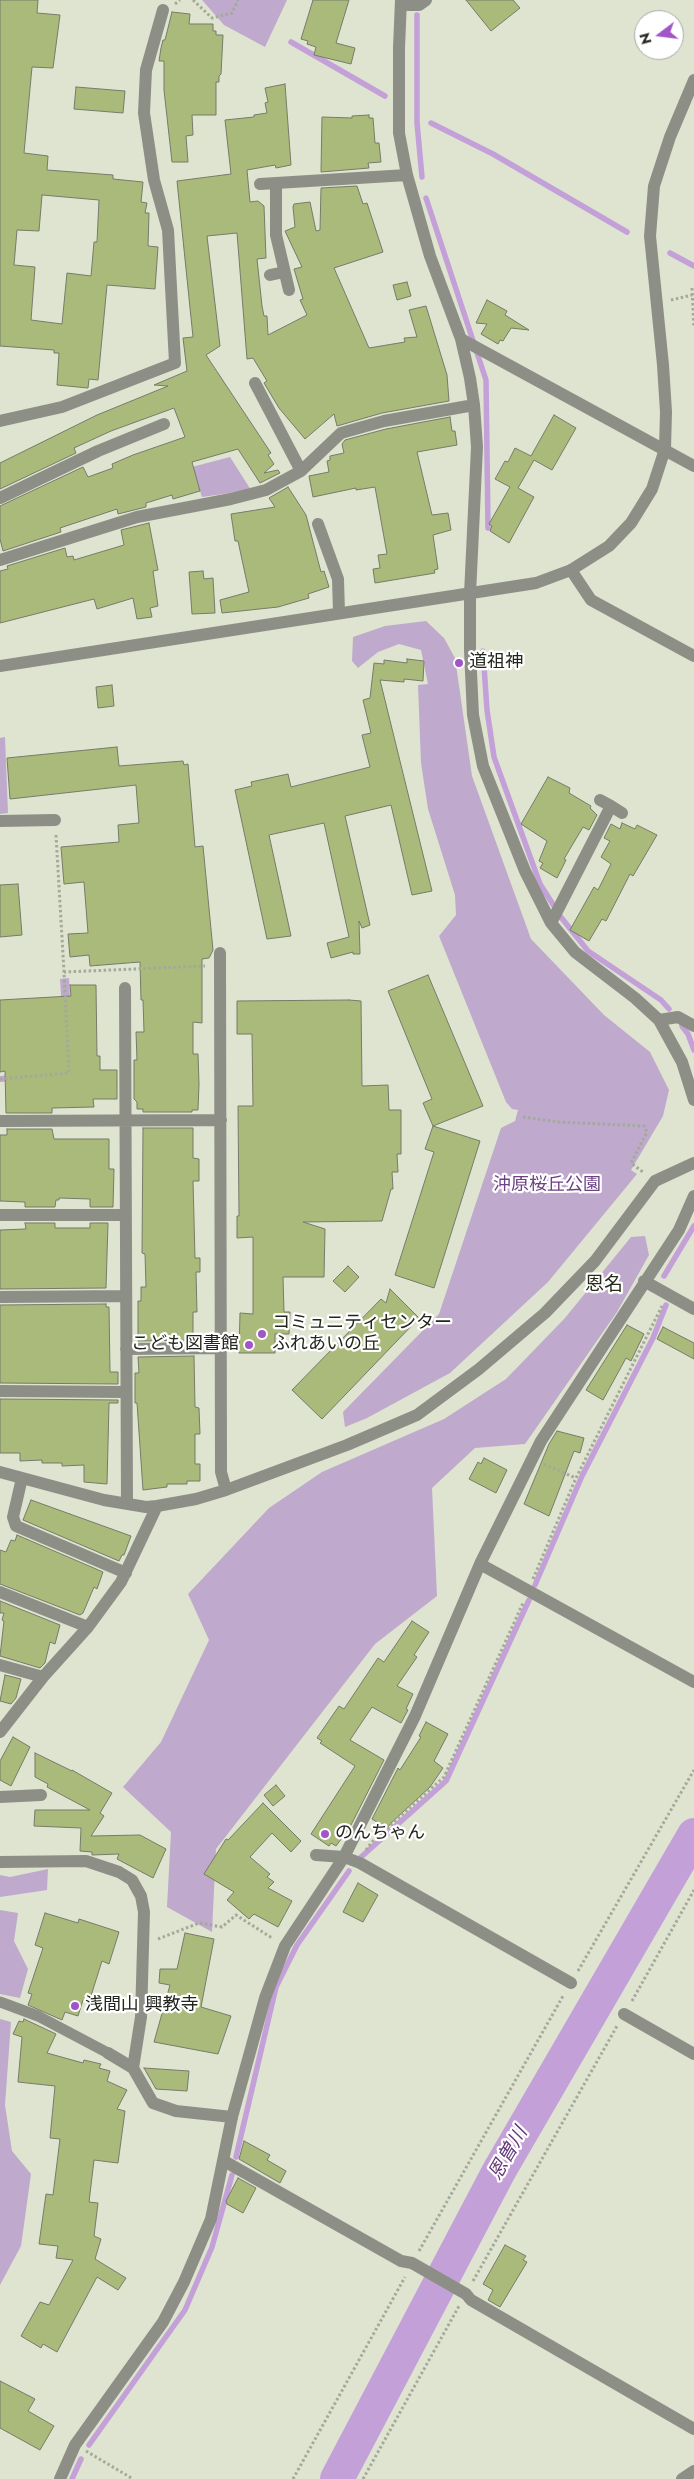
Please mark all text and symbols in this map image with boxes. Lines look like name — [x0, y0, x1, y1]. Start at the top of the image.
north arrow — [634, 10, 684, 60]
text: N — [634, 31, 657, 47]
place label: 道祖神 — [469, 652, 523, 674]
marker: 道祖神 — [453, 657, 465, 669]
park label: 沖原桜丘公園 — [493, 1175, 601, 1197]
district label: 恩名 — [585, 1274, 623, 1296]
place label: コミュニティセンター ふれあいの丘 — [272, 1313, 452, 1356]
marker: コミュニティセンター ふれあいの丘 — [256, 1328, 268, 1340]
place label: こども図書館 — [131, 1334, 239, 1356]
marker: こども図書館 — [243, 1339, 255, 1351]
place label: のんちゃん — [335, 1823, 425, 1845]
marker: のんちゃん — [319, 1828, 331, 1840]
place label: 浅間山 興教寺 — [85, 1995, 198, 2017]
marker: 浅間山 興教寺 — [69, 2000, 81, 2012]
water label: 恩曽川 — [485, 2124, 533, 2184]

